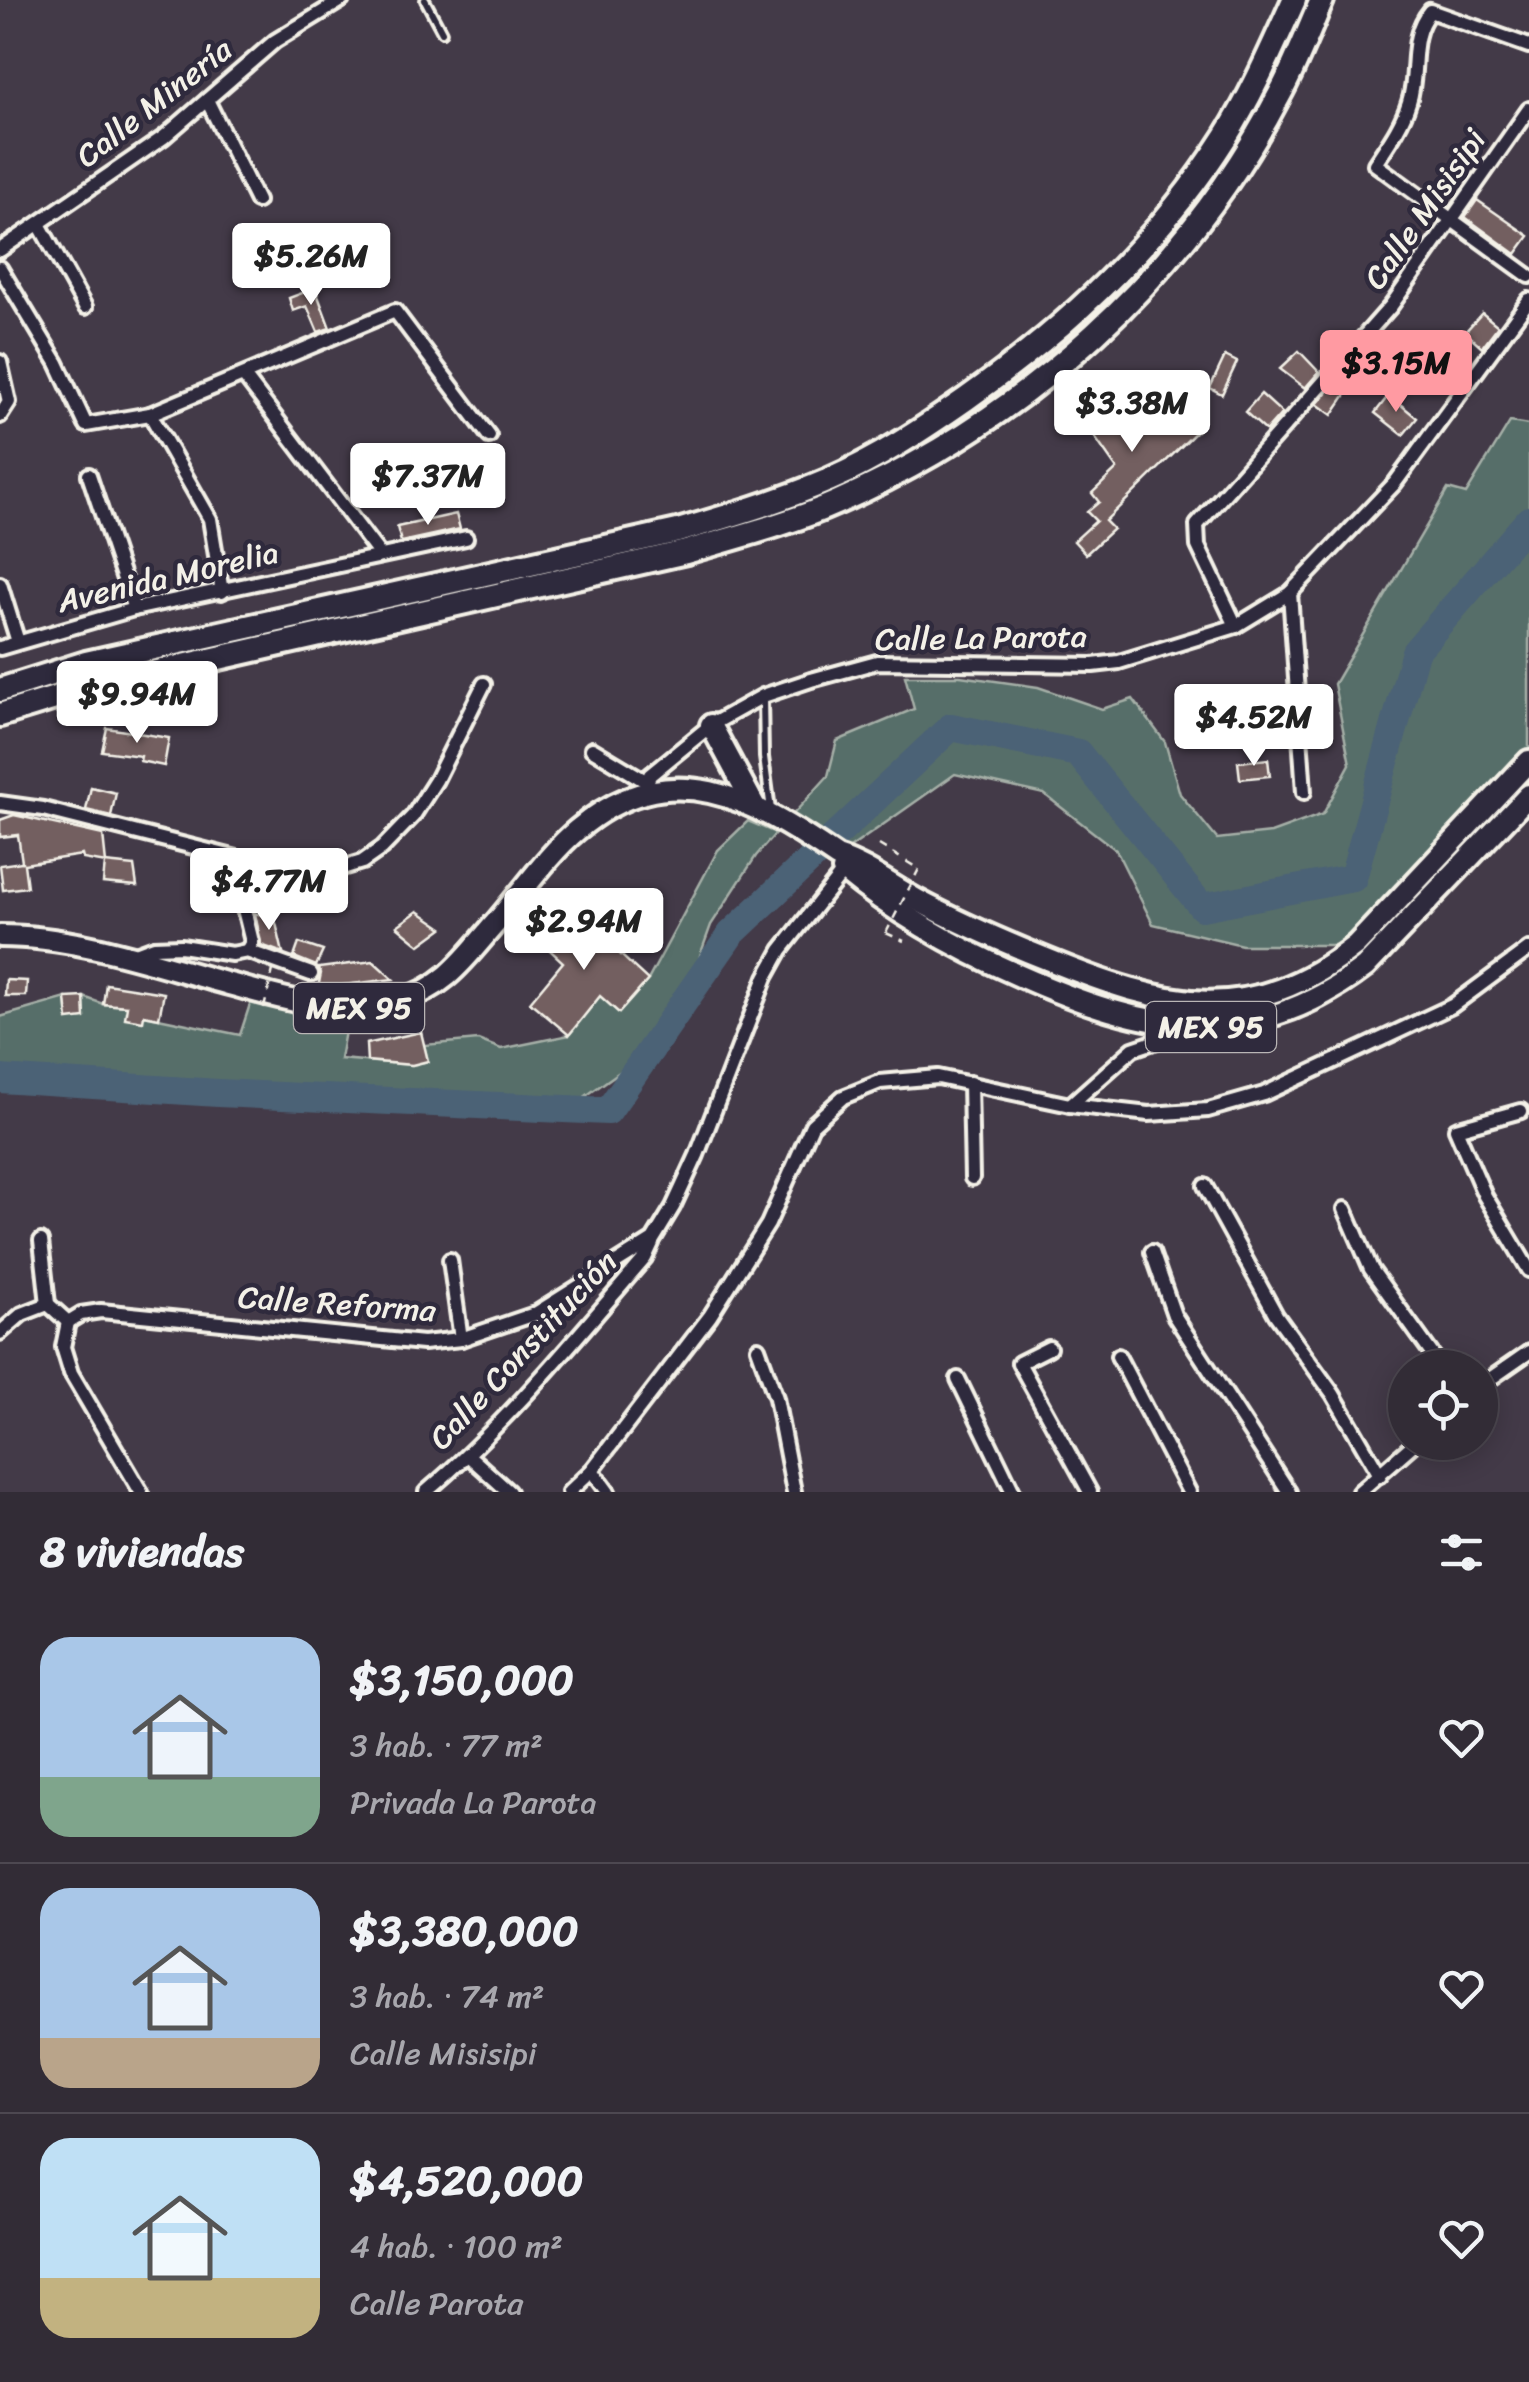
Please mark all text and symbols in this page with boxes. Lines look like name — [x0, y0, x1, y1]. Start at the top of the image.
street label: Calle Minería — [63, 22, 246, 183]
street label: Calle Misisipi — [1348, 115, 1502, 302]
pin: $5.26M — [230, 223, 392, 308]
text: $5.26M — [254, 227, 368, 284]
pin: $3.15M — [1315, 330, 1477, 415]
text: $3.15M — [1342, 334, 1450, 391]
pin: $3.38M — [1051, 370, 1213, 455]
text: $3.38M — [1076, 374, 1188, 431]
pin: $7.37M — [347, 443, 509, 528]
text: $7.37M — [372, 447, 484, 504]
street label: Avenida Morelia — [51, 524, 284, 630]
street label: Calle La Parota — [874, 608, 1088, 668]
pin: $9.94M — [56, 661, 218, 746]
text: $9.94M — [79, 665, 195, 722]
pin: $4.52M — [1173, 684, 1335, 769]
text: $4.52M — [1196, 688, 1312, 745]
pin: $4.77M — [188, 848, 350, 933]
text: $4.77M — [212, 852, 326, 909]
pin: $2.94M — [503, 888, 665, 973]
text: $2.94M — [526, 892, 642, 949]
road number: MEX 95 — [294, 983, 424, 1033]
road number: MEX 95 — [1146, 1002, 1276, 1052]
street label: Calle Constitución — [414, 1236, 632, 1464]
street label: Calle Reforma — [236, 1269, 439, 1339]
map controls — [1388, 1350, 1498, 1460]
button: locate — [1388, 1350, 1498, 1460]
text: 8 viviendas — [40, 1515, 244, 1589]
icon: filters — [1434, 1525, 1489, 1580]
text: $3,150,000 — [350, 1643, 574, 1717]
icon: home — [120, 1677, 240, 1797]
icon: heart — [1434, 1710, 1489, 1765]
text: 3 hab. · 77 m² — [350, 1717, 543, 1774]
text: Privada La Parota — [350, 1774, 597, 1831]
text: $3,380,000 — [350, 1894, 578, 1968]
icon: home — [120, 1928, 240, 2048]
icon: heart — [1434, 1961, 1489, 2016]
text: 3 hab. · 74 m² — [350, 1968, 544, 2025]
text: Calle Misisipi — [350, 2025, 536, 2082]
text: $4,520,000 — [350, 2144, 583, 2218]
icon: home — [120, 2178, 240, 2298]
icon: heart — [1434, 2211, 1489, 2266]
text: 4 hab. · 100 m² — [350, 2218, 563, 2275]
text: Calle Parota — [350, 2275, 523, 2332]

